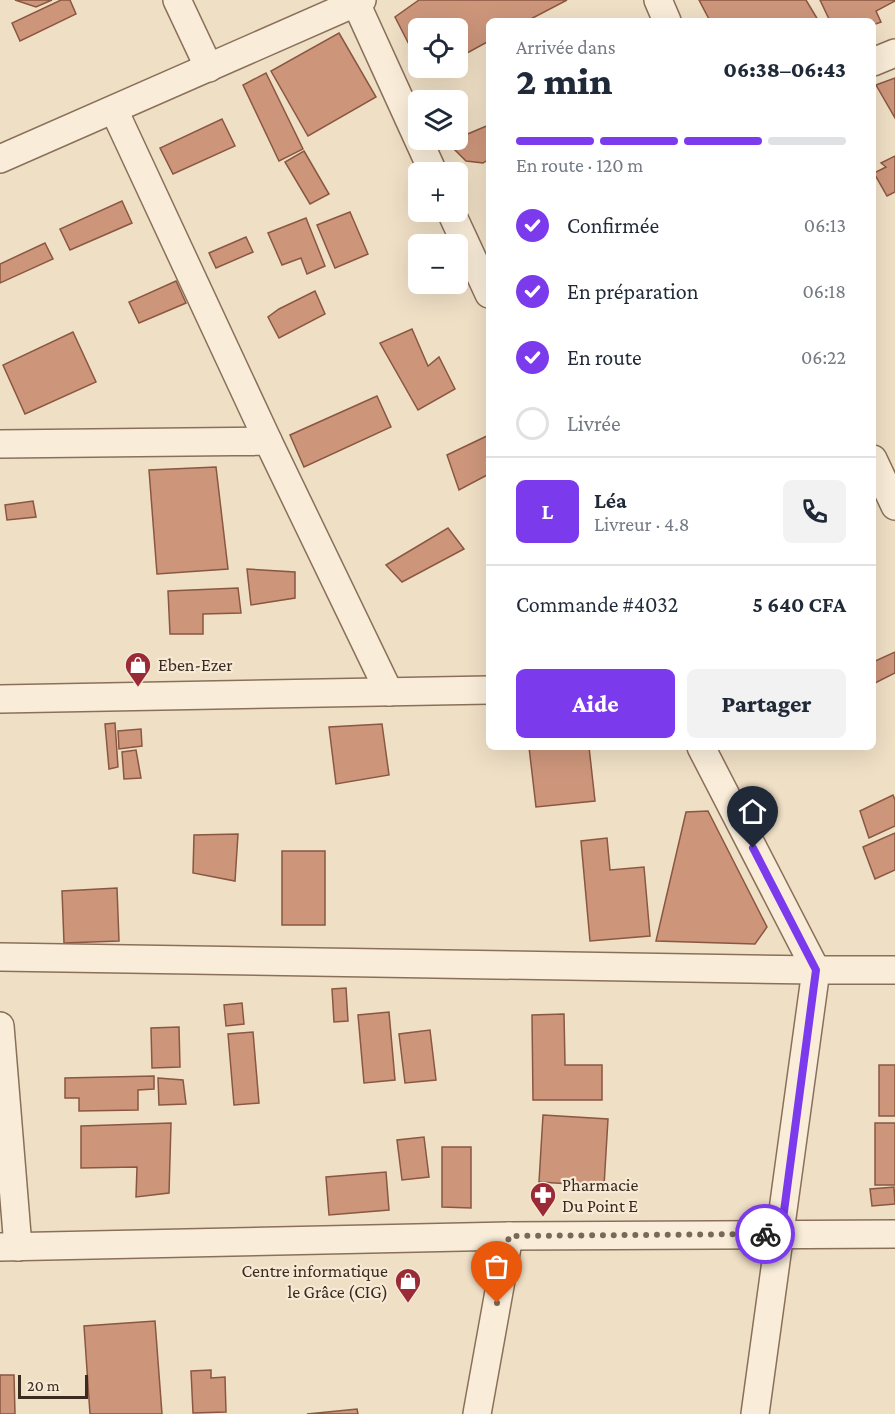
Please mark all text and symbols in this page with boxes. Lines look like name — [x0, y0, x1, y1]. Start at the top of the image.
map controls — [408, 18, 468, 294]
button: locate — [408, 18, 468, 78]
text: Arrivée dans — [516, 36, 616, 58]
text: 06:38–06:43 — [723, 57, 846, 82]
text: 2 min — [516, 59, 612, 102]
button: layers — [408, 90, 468, 150]
text: En route · 120 m — [516, 154, 643, 176]
button: + — [408, 162, 468, 222]
icon: check — [516, 209, 549, 242]
text: Confirmée — [567, 213, 659, 238]
text: 06:13 — [804, 214, 846, 236]
button: − — [408, 234, 468, 294]
icon: check — [516, 275, 549, 308]
text: En préparation — [567, 279, 699, 304]
text: 06:18 — [803, 280, 846, 302]
icon: check — [516, 341, 549, 374]
text: En route — [567, 345, 642, 370]
text: 06:22 — [801, 346, 846, 368]
text: Livrée — [567, 411, 621, 436]
button: phone — [783, 480, 846, 543]
text: Léa — [594, 488, 627, 513]
text: L — [542, 499, 553, 524]
text: Livreur · 4.8 — [594, 513, 689, 535]
text: Commande #4032 — [516, 592, 678, 617]
text: 5 640 CFA — [752, 592, 846, 617]
shop icon: Eben-Ezer — [123, 650, 153, 688]
place label: Eben-Ezer — [158, 655, 233, 675]
button: Aide — [516, 669, 675, 738]
button: Partager — [687, 669, 846, 738]
pin — [727, 786, 778, 848]
icon: home — [736, 795, 769, 828]
place label: Pharmacie Du Point E — [562, 1175, 638, 1216]
pharmacy icon: Pharmacie Du Point E — [528, 1180, 558, 1218]
courier — [735, 1204, 795, 1264]
icon: bike — [749, 1218, 782, 1251]
pin — [471, 1241, 522, 1303]
icon: bag — [480, 1250, 513, 1283]
place label: Centre informatique le Grâce (CIG) — [242, 1261, 388, 1303]
shop icon: Centre informatique le Grâce (CIG) — [393, 1266, 423, 1304]
scale bar — [18, 1372, 88, 1400]
text: 20 m — [27, 1377, 60, 1394]

